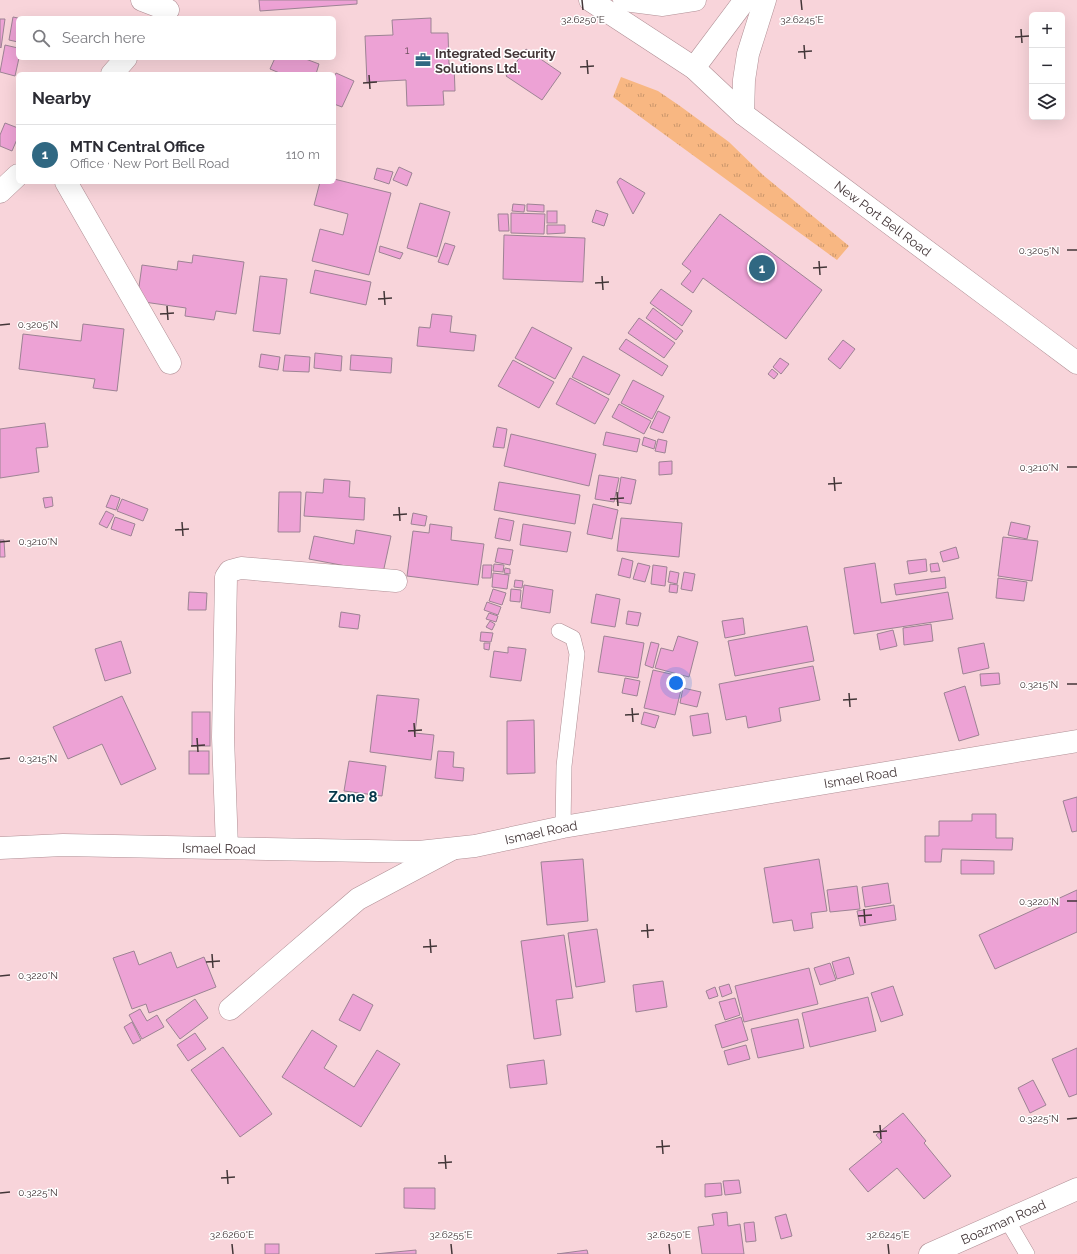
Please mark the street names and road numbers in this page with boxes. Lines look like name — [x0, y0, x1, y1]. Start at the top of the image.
street label: New Port Bell Road — [832, 177, 934, 259]
street label: Ismael Road — [823, 764, 898, 791]
street label: Ismael Road — [503, 817, 578, 847]
street label: Ismael Road — [182, 840, 256, 856]
street label: Boazman Road — [958, 1196, 1048, 1247]

